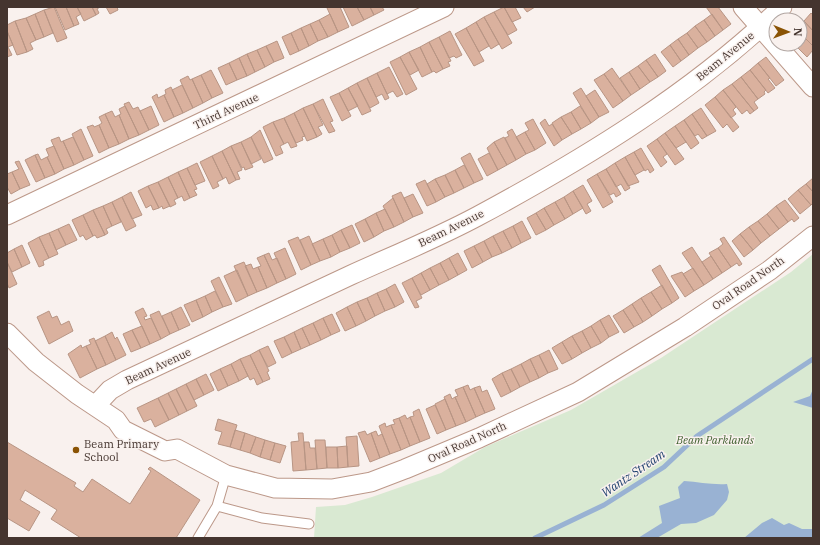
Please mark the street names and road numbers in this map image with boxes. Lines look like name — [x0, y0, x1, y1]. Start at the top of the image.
street label: Beam Avenue — [693, 28, 757, 84]
street label: Third Avenue — [191, 90, 261, 132]
street label: Beam Avenue — [416, 206, 486, 250]
street label: Oval Road North — [709, 253, 787, 313]
street label: Beam Avenue — [123, 345, 193, 387]
street label: Oval Road North — [425, 418, 509, 466]

